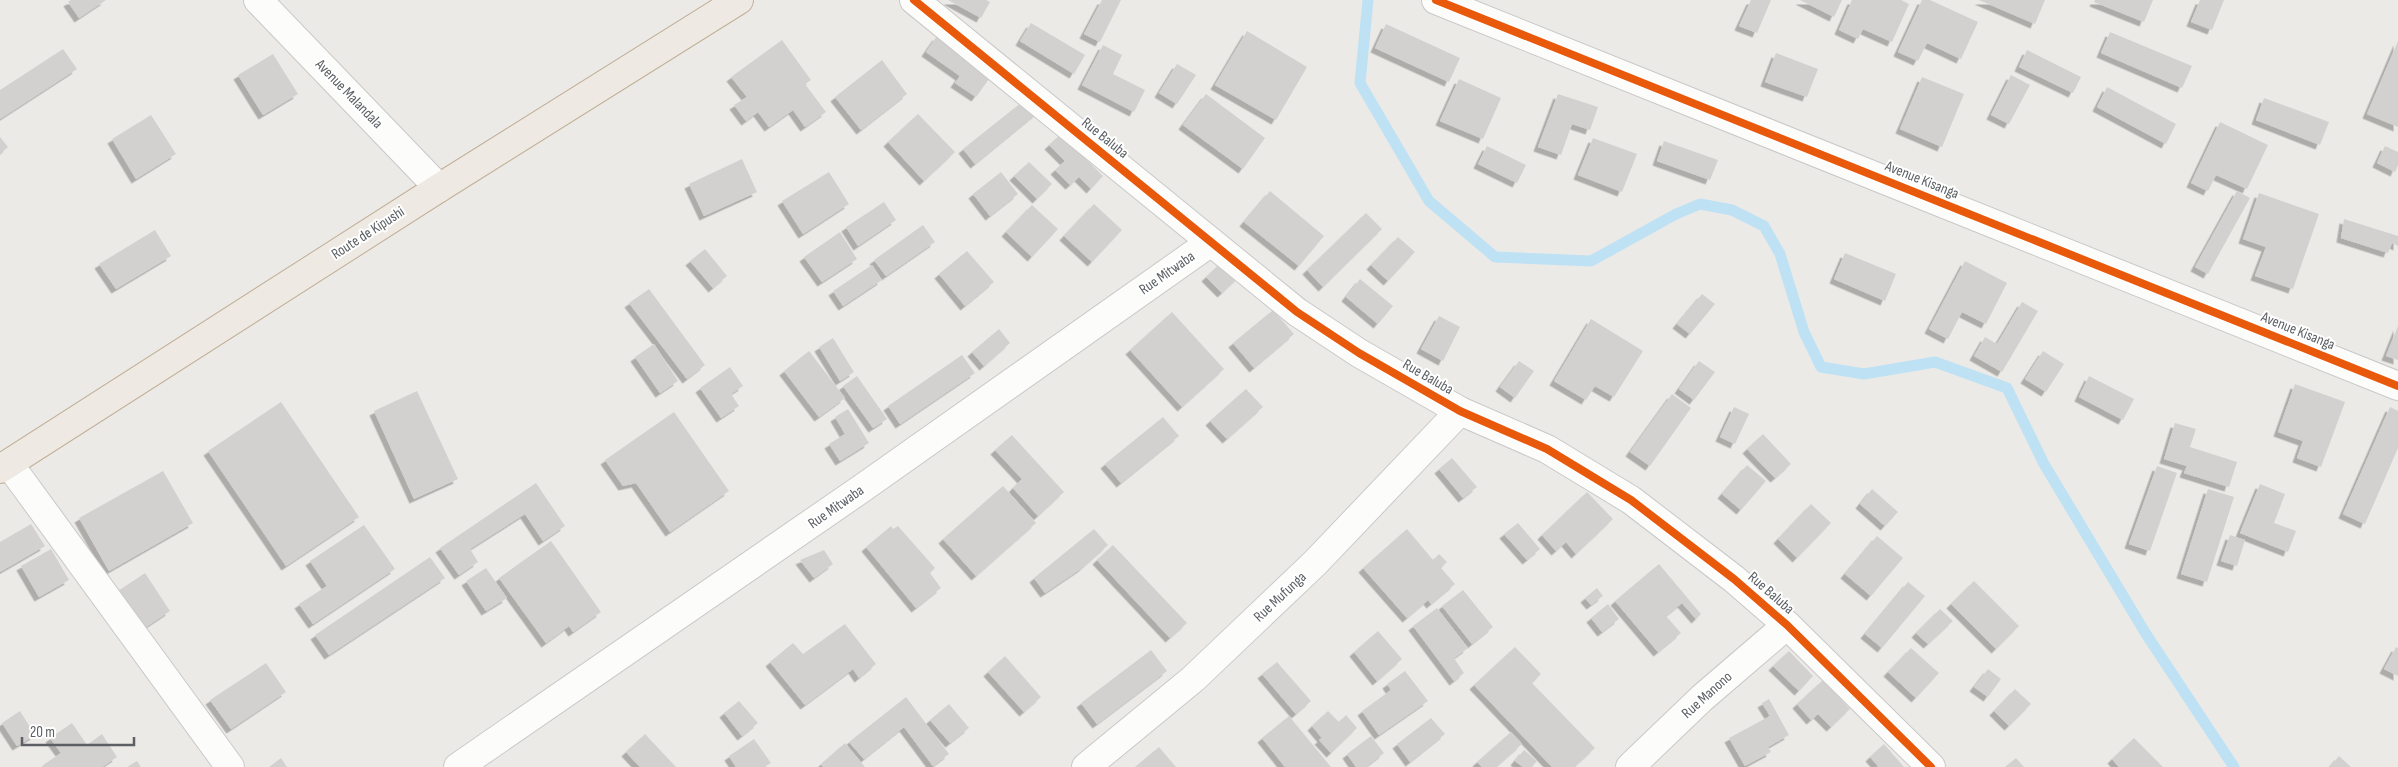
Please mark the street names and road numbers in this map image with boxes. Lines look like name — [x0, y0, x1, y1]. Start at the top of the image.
street label: Avenue Malandala — [310, 55, 387, 133]
street label: Rue Baluba — [1078, 113, 1133, 163]
street label: Avenue Kisanga — [1881, 156, 1962, 203]
street label: Route de Kipushi — [328, 202, 408, 264]
street label: Rue Mitwaba — [1135, 247, 1199, 299]
street label: Avenue Kisanga — [2257, 307, 2338, 354]
street label: Rue Baluba — [1399, 355, 1457, 399]
street label: Rue Mitwaba — [804, 481, 868, 533]
street label: Rue Mufunga — [1250, 568, 1311, 626]
street label: Rue Baluba — [1744, 568, 1798, 618]
street label: Rue Manono — [1678, 667, 1736, 723]

